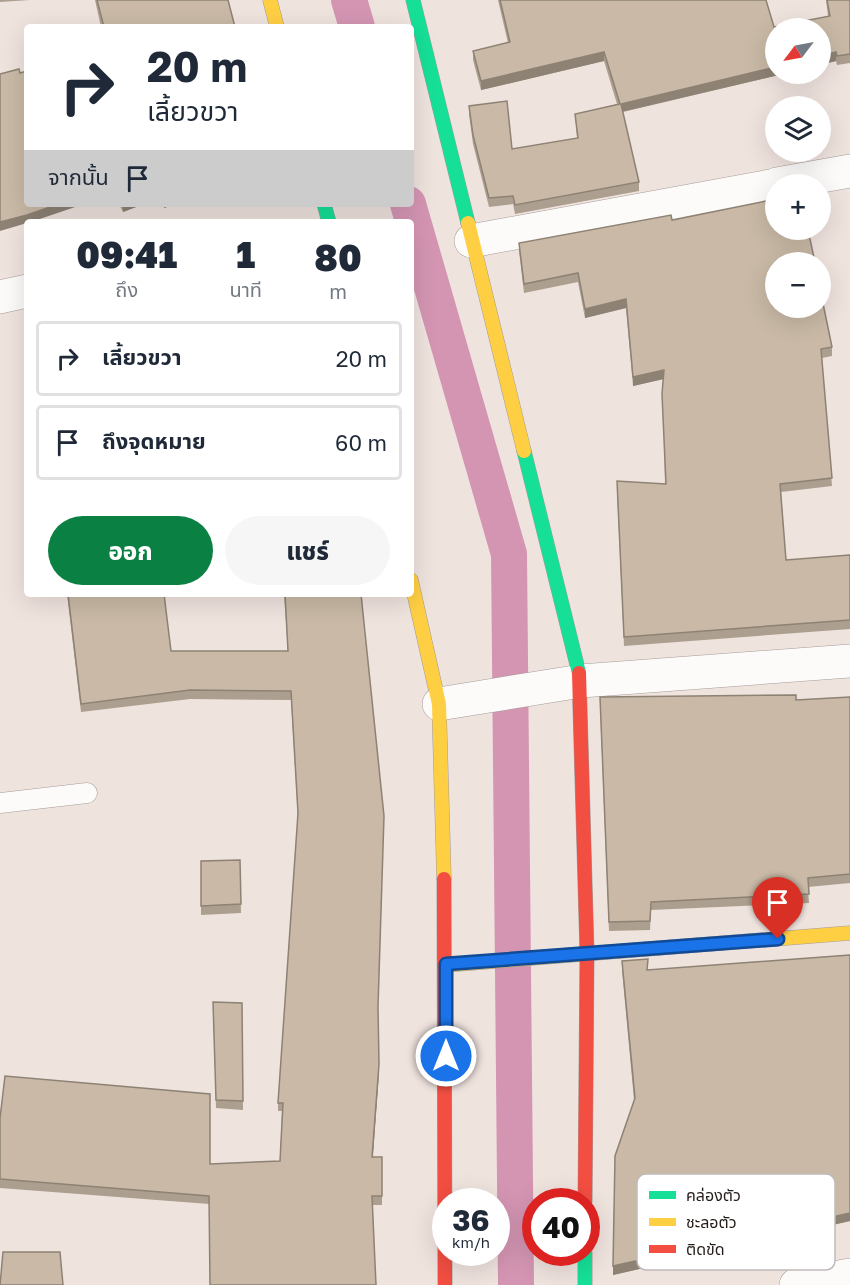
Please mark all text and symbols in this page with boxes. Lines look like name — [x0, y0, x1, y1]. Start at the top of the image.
north arrow — [765, 18, 831, 84]
map controls — [765, 18, 831, 318]
text: 20 m — [147, 41, 247, 91]
icon: right — [48, 48, 126, 126]
text: เลี้ยวขวา — [147, 95, 238, 127]
button: layers — [765, 96, 831, 162]
icon: arrive — [121, 162, 154, 195]
text: จากนั้น — [48, 163, 109, 190]
button: + — [765, 174, 831, 240]
text: 09:41 — [76, 233, 177, 276]
text: 1 — [236, 233, 255, 276]
text: 80 — [314, 236, 362, 279]
button: − — [765, 252, 831, 318]
text: ถึง — [115, 277, 138, 301]
text: นาที — [229, 277, 262, 301]
text: m — [329, 279, 347, 303]
icon: right — [51, 342, 84, 375]
text: เลี้ยวขวา — [102, 343, 182, 370]
text: 20 m — [336, 345, 387, 372]
icon: arrive — [51, 426, 84, 459]
text: ถึงจุดหมาย — [102, 427, 206, 454]
text: 60 m — [335, 429, 387, 456]
button: ออก — [48, 516, 213, 585]
button: แชร์ — [225, 516, 390, 585]
pin — [752, 877, 803, 939]
icon: arrive — [761, 886, 794, 919]
position arrow — [414, 1024, 478, 1088]
legend — [637, 1174, 835, 1270]
text: คล่องตัว — [686, 1185, 741, 1205]
speed limit sign: 40 — [522, 1188, 600, 1266]
text: 36 — [452, 1202, 490, 1238]
text: ชะลอตัว — [686, 1212, 737, 1232]
text: km/h — [452, 1233, 490, 1251]
text: ติดขัด — [686, 1239, 725, 1259]

